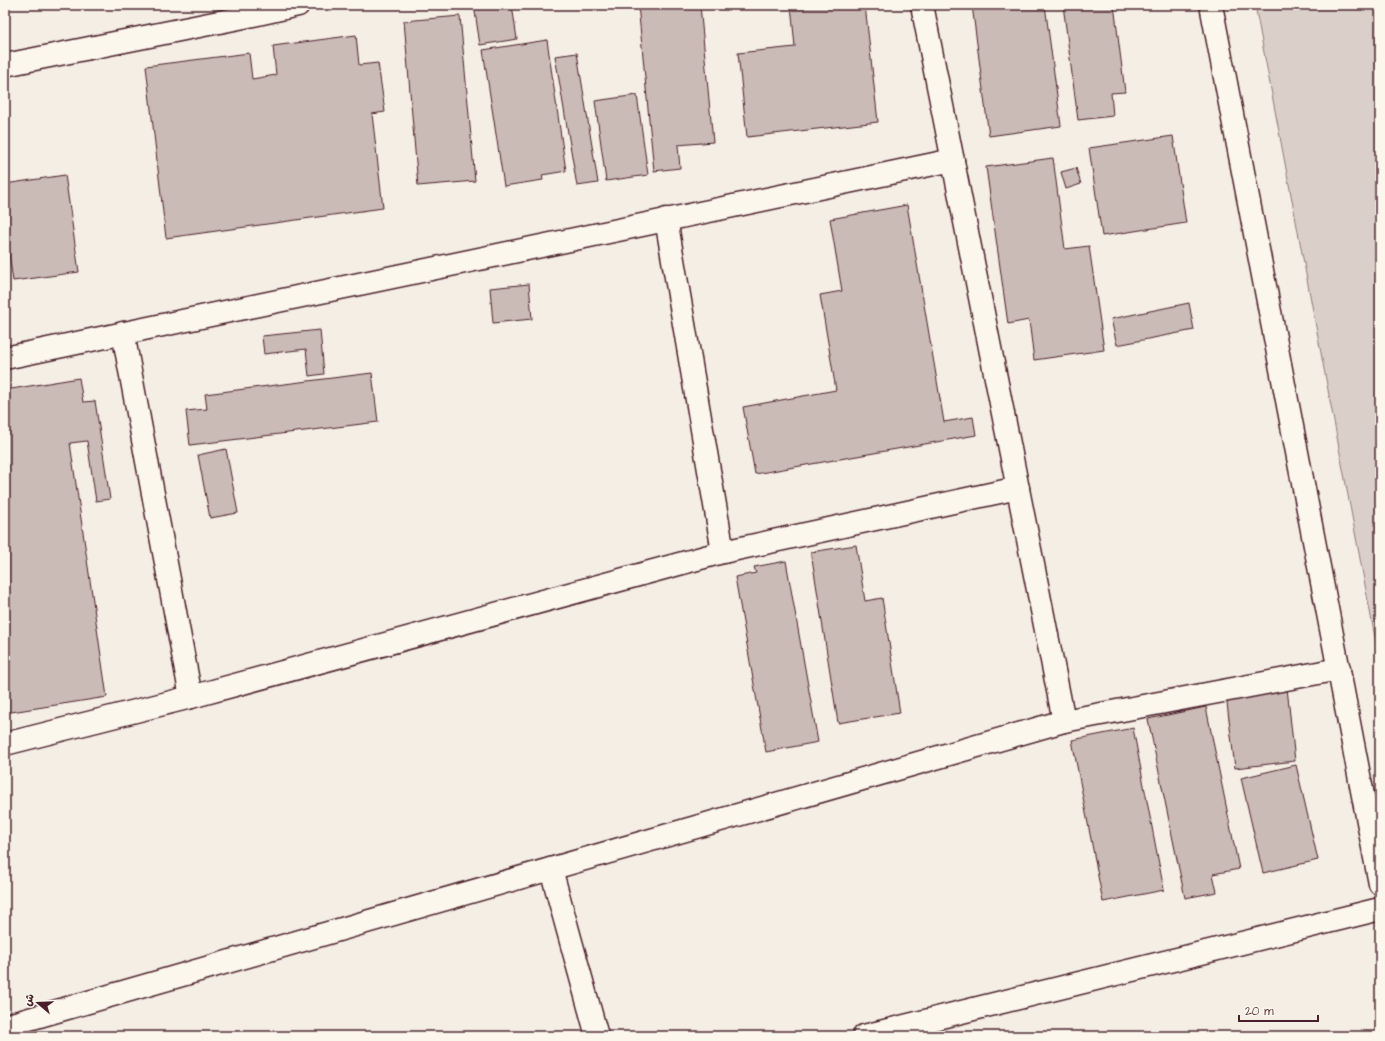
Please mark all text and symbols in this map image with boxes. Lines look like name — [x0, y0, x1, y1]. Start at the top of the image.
north arrow — [18, 983, 58, 1023]
text: ش — [20, 992, 38, 1008]
scale bar — [1239, 997, 1318, 1023]
text: 20 m — [1245, 1003, 1274, 1020]

